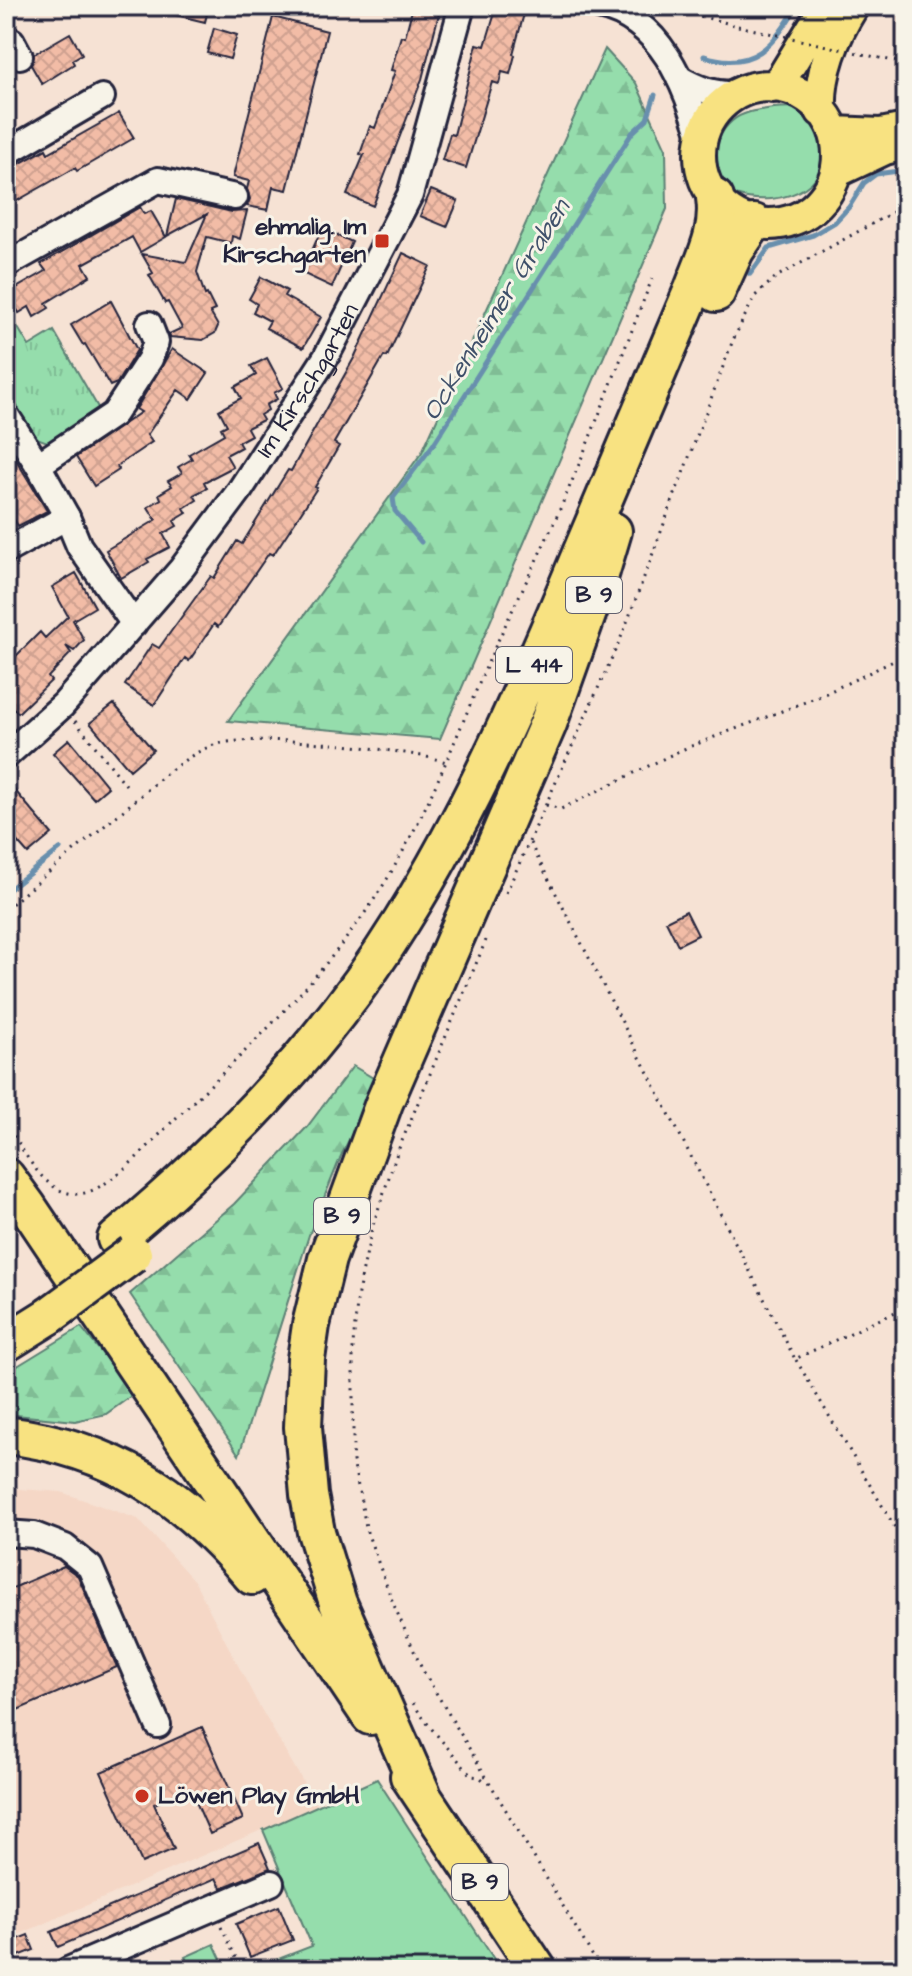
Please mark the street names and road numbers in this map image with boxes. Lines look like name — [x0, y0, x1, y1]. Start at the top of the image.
street label: Im Kirschgarten — [248, 298, 368, 465]
road number: B 9 — [566, 577, 622, 613]
road number: L 414 — [496, 647, 572, 683]
road number: B 9 — [314, 1198, 370, 1234]
road number: B 9 — [452, 1864, 508, 1900]

